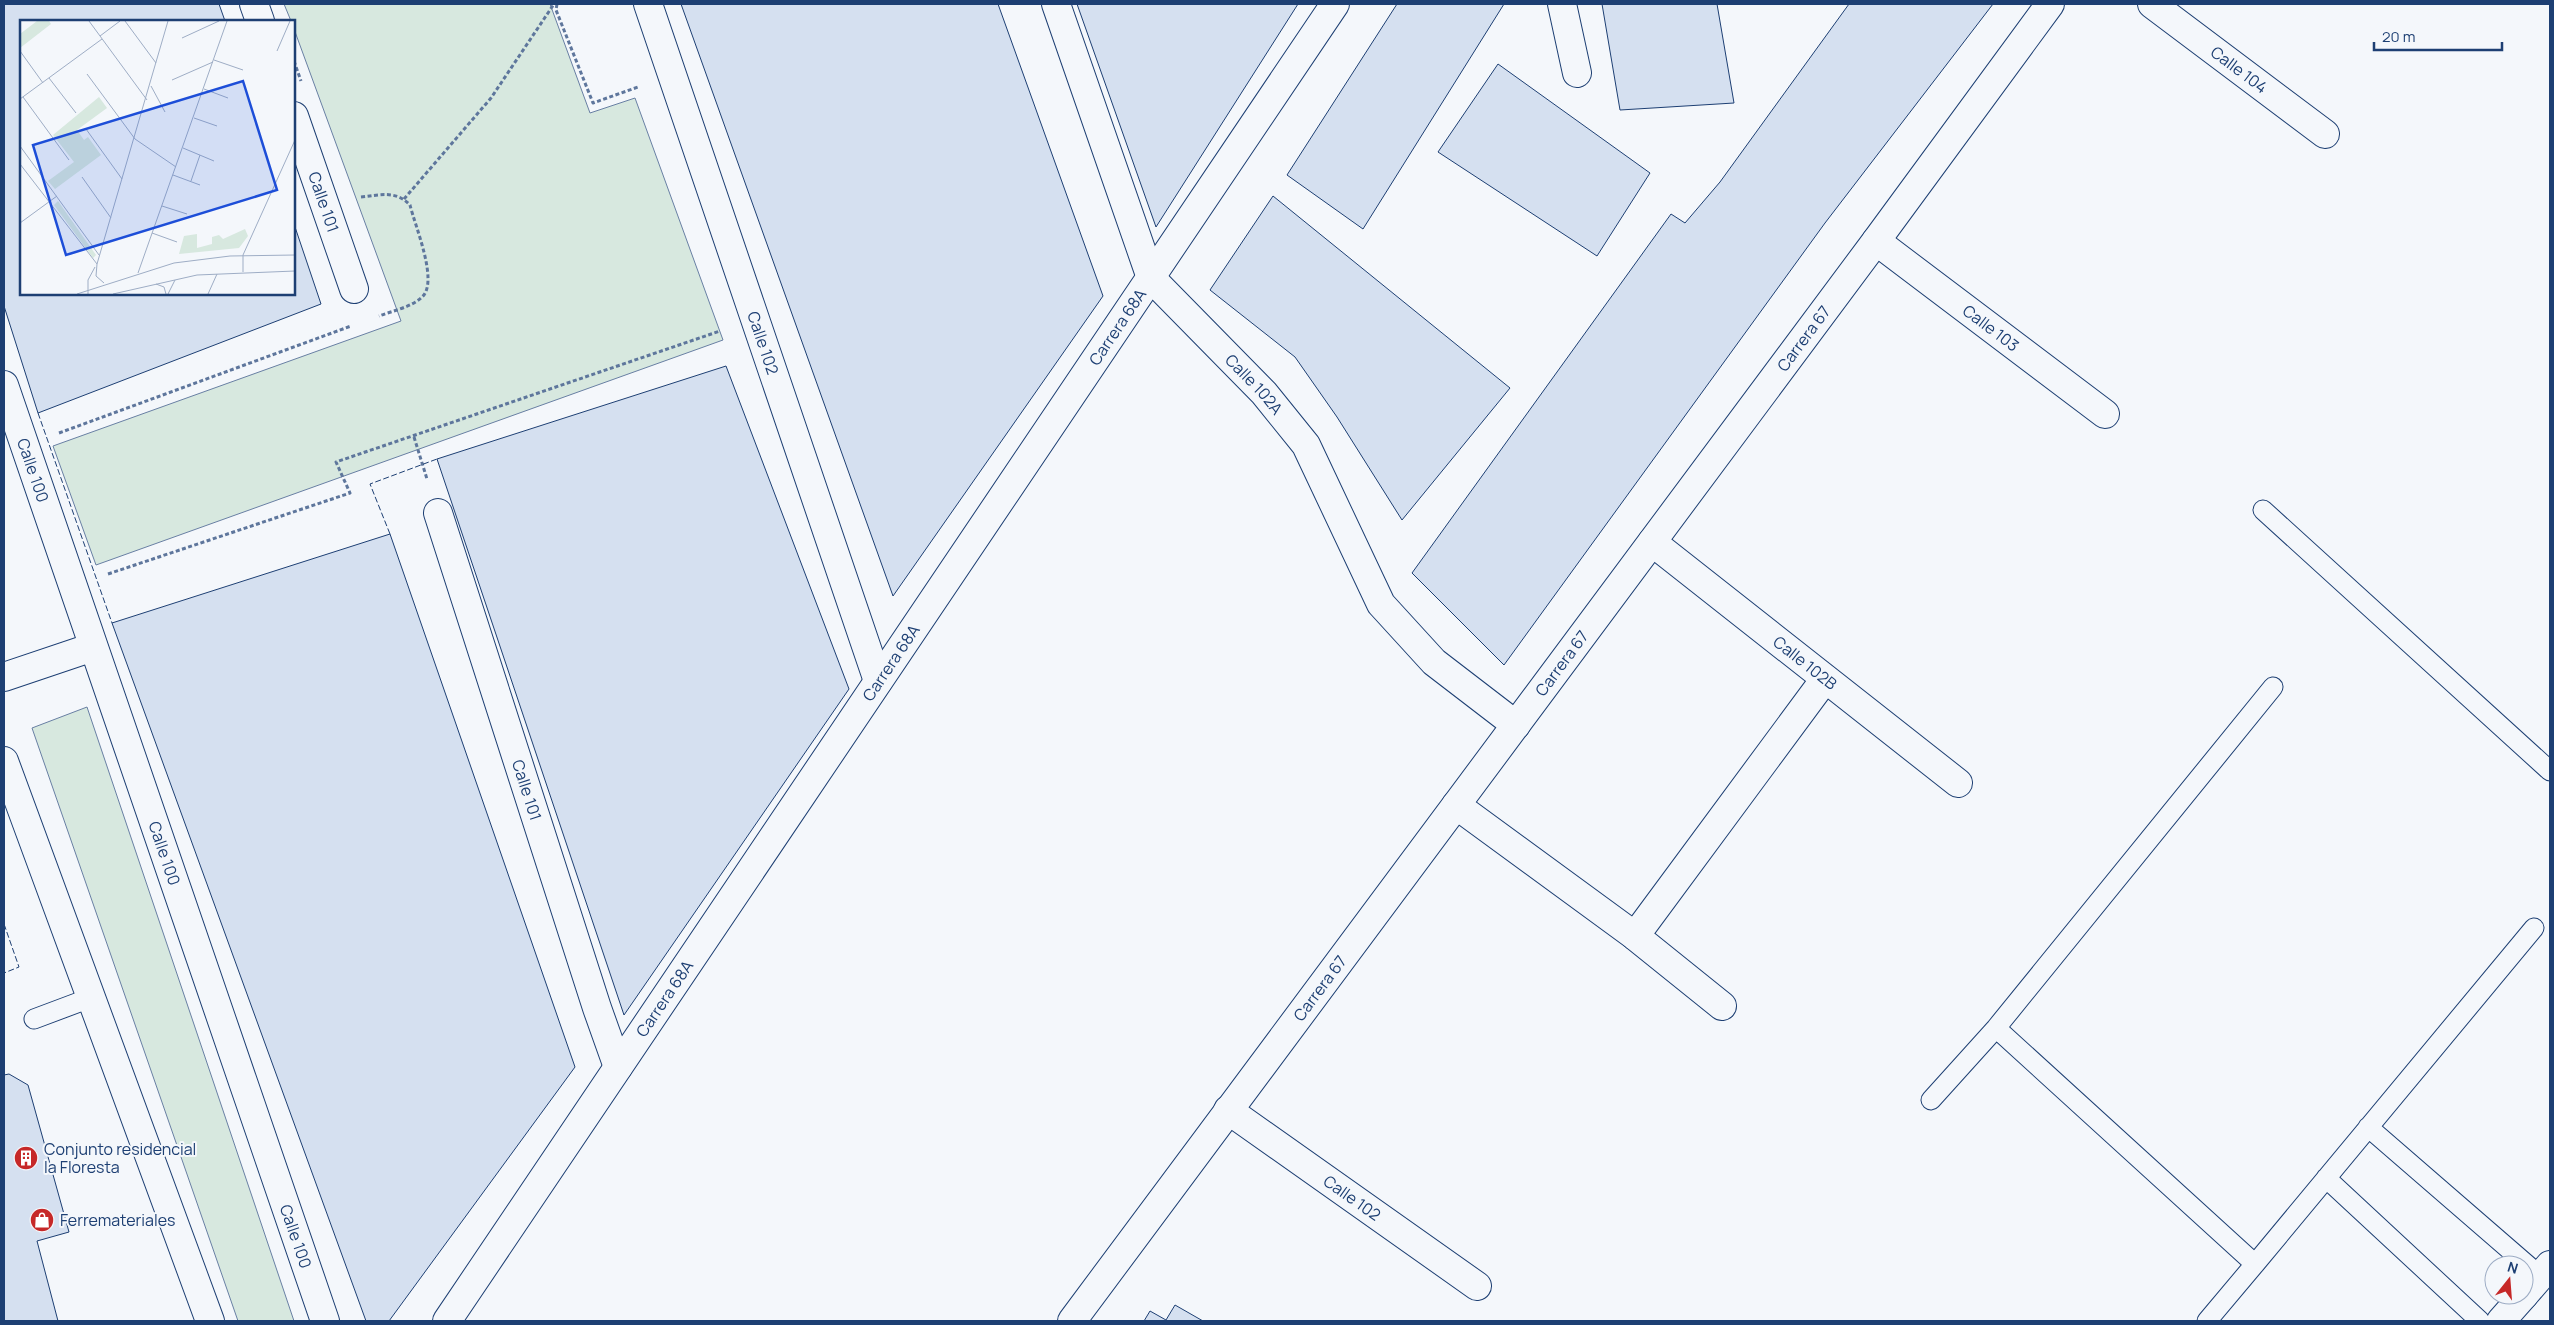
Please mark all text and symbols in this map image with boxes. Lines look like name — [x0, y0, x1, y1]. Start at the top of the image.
inset map — [20, 20, 295, 295]
scale bar — [2374, 20, 2502, 52]
text: 20 m — [2382, 26, 2415, 47]
street label: Calle 104 — [2206, 41, 2272, 98]
street label: Calle 101 — [303, 169, 344, 235]
street label: Carrera 68A — [1084, 284, 1151, 370]
street label: Calle 103 — [1958, 299, 2024, 356]
street label: Carrera 67 — [1772, 301, 1835, 376]
street label: Calle 102 — [742, 308, 784, 378]
street label: Calle 102A — [1220, 349, 1288, 419]
street label: Calle 100 — [12, 435, 54, 505]
street label: Carrera 68A — [857, 620, 925, 705]
street label: Carrera 67 — [1530, 626, 1593, 701]
street label: Calle 102B — [1769, 631, 1842, 695]
street label: Calle 101 — [507, 757, 547, 823]
street label: Calle 100 — [143, 818, 186, 888]
street label: Carrera 67 — [1288, 951, 1352, 1025]
street label: Carrera 68A — [631, 956, 698, 1041]
place label: Conjunto residencial la Floresta — [44, 1138, 196, 1178]
building icon: Conjunto residencial la Floresta — [13, 1145, 39, 1171]
street label: Calle 102 — [1319, 1170, 1385, 1226]
street label: Calle 100 — [275, 1201, 317, 1271]
shop icon: Ferremateriales — [29, 1207, 55, 1233]
place label: Ferremateriales — [60, 1209, 175, 1231]
north arrow — [2484, 1255, 2534, 1305]
text: N — [2505, 1257, 2521, 1278]

